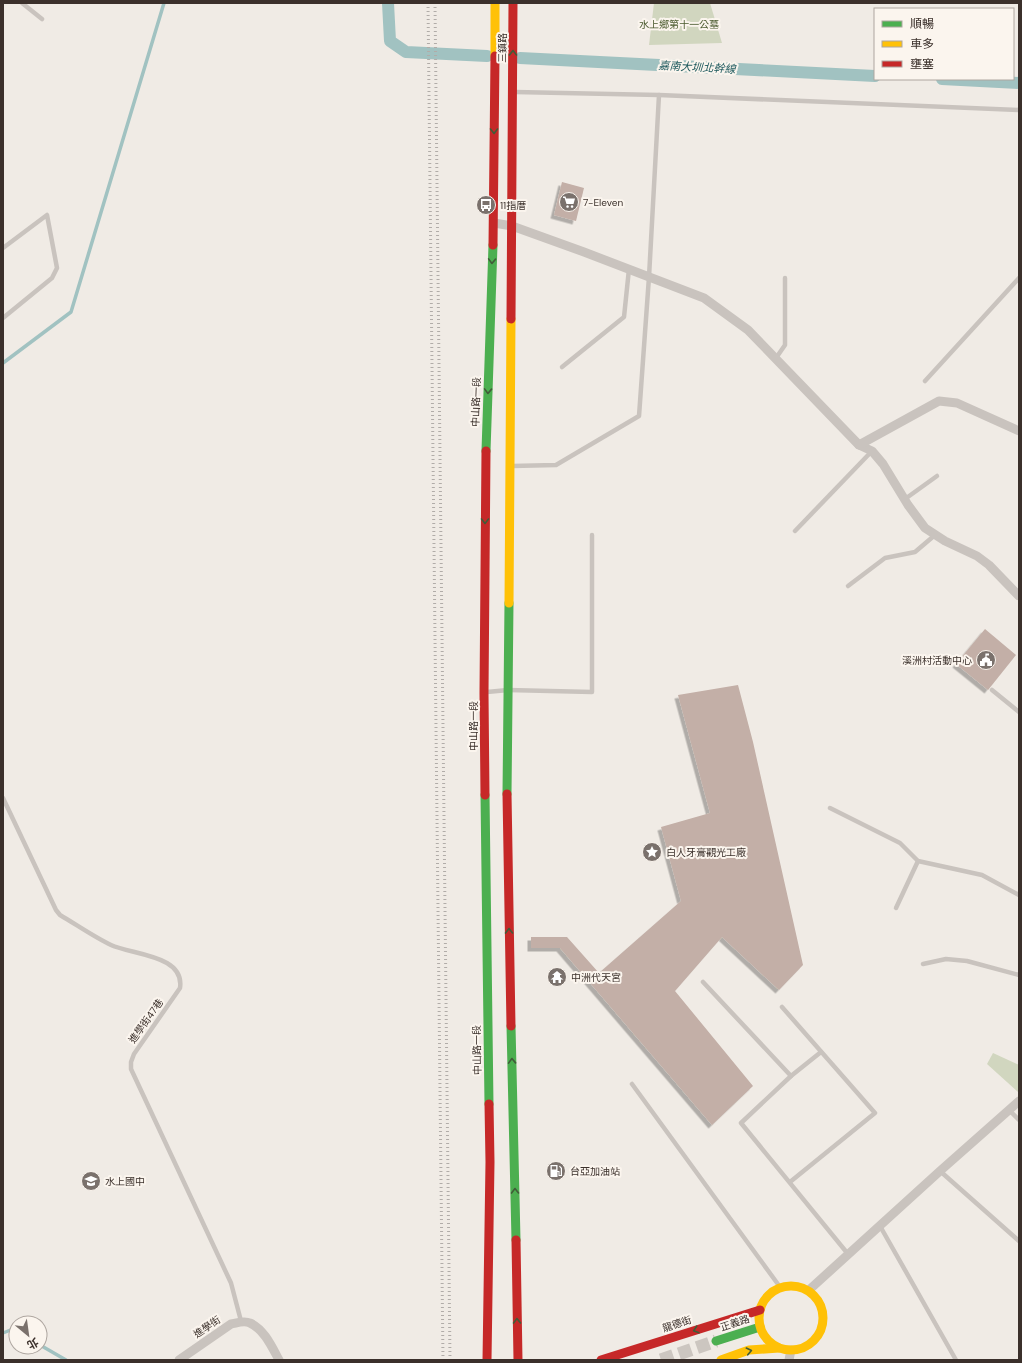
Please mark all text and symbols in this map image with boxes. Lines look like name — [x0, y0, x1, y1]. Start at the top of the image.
legend — [874, 8, 1014, 80]
text: 順暢 — [910, 16, 934, 32]
park label: 水上鄉第十一公墓 — [639, 18, 719, 31]
street label: 三鎮路 — [496, 33, 509, 63]
text: 車多 — [910, 36, 934, 52]
one-way arrow — [509, 50, 517, 56]
text: 壅塞 — [910, 56, 934, 72]
water label: 嘉南大圳北幹線 — [658, 58, 738, 76]
one-way arrow — [490, 128, 498, 134]
supermarket icon: 7-Eleven — [558, 191, 580, 213]
bus stop icon: 11指厝 — [475, 194, 497, 216]
place label: 7-Eleven — [583, 196, 623, 209]
place label: 11指厝 — [500, 199, 526, 212]
one-way arrow — [488, 258, 497, 264]
street label: 中山路一段 — [469, 377, 483, 427]
one-way arrow — [483, 388, 492, 394]
one-way arrow — [481, 518, 489, 524]
public building icon: 溪洲村活動中心 — [975, 649, 997, 671]
place label: 溪洲村活動中心 — [902, 654, 972, 667]
street label: 中山路一段 — [467, 701, 480, 751]
place icon: 白人牙膏觀光工廠 — [641, 841, 663, 863]
place label: 白人牙膏觀光工廠 — [666, 846, 746, 859]
one-way arrow — [504, 928, 513, 934]
temple icon: 中洲代天宮 — [546, 966, 568, 988]
place label: 中洲代天宮 — [571, 971, 621, 984]
street label: 進學街47巷 — [126, 996, 166, 1046]
street label: 中山路一段 — [470, 1025, 484, 1075]
one-way arrow — [508, 1058, 516, 1064]
fuel station icon: 台亞加油站 — [545, 1160, 567, 1182]
place label: 台亞加油站 — [570, 1165, 620, 1178]
school or university icon: 水上國中 — [80, 1170, 102, 1192]
place label: 水上國中 — [105, 1175, 145, 1188]
one-way arrow — [511, 1188, 519, 1194]
street label: 正義路 — [719, 1312, 751, 1334]
street label: 進學街 — [191, 1313, 223, 1341]
street label: 龍德街 — [661, 1313, 693, 1335]
north arrow — [8, 1315, 48, 1355]
one-way arrow — [513, 1318, 522, 1324]
one-way arrow — [693, 1325, 700, 1334]
text: 北 — [25, 1335, 41, 1353]
one-way arrow — [746, 1347, 753, 1356]

